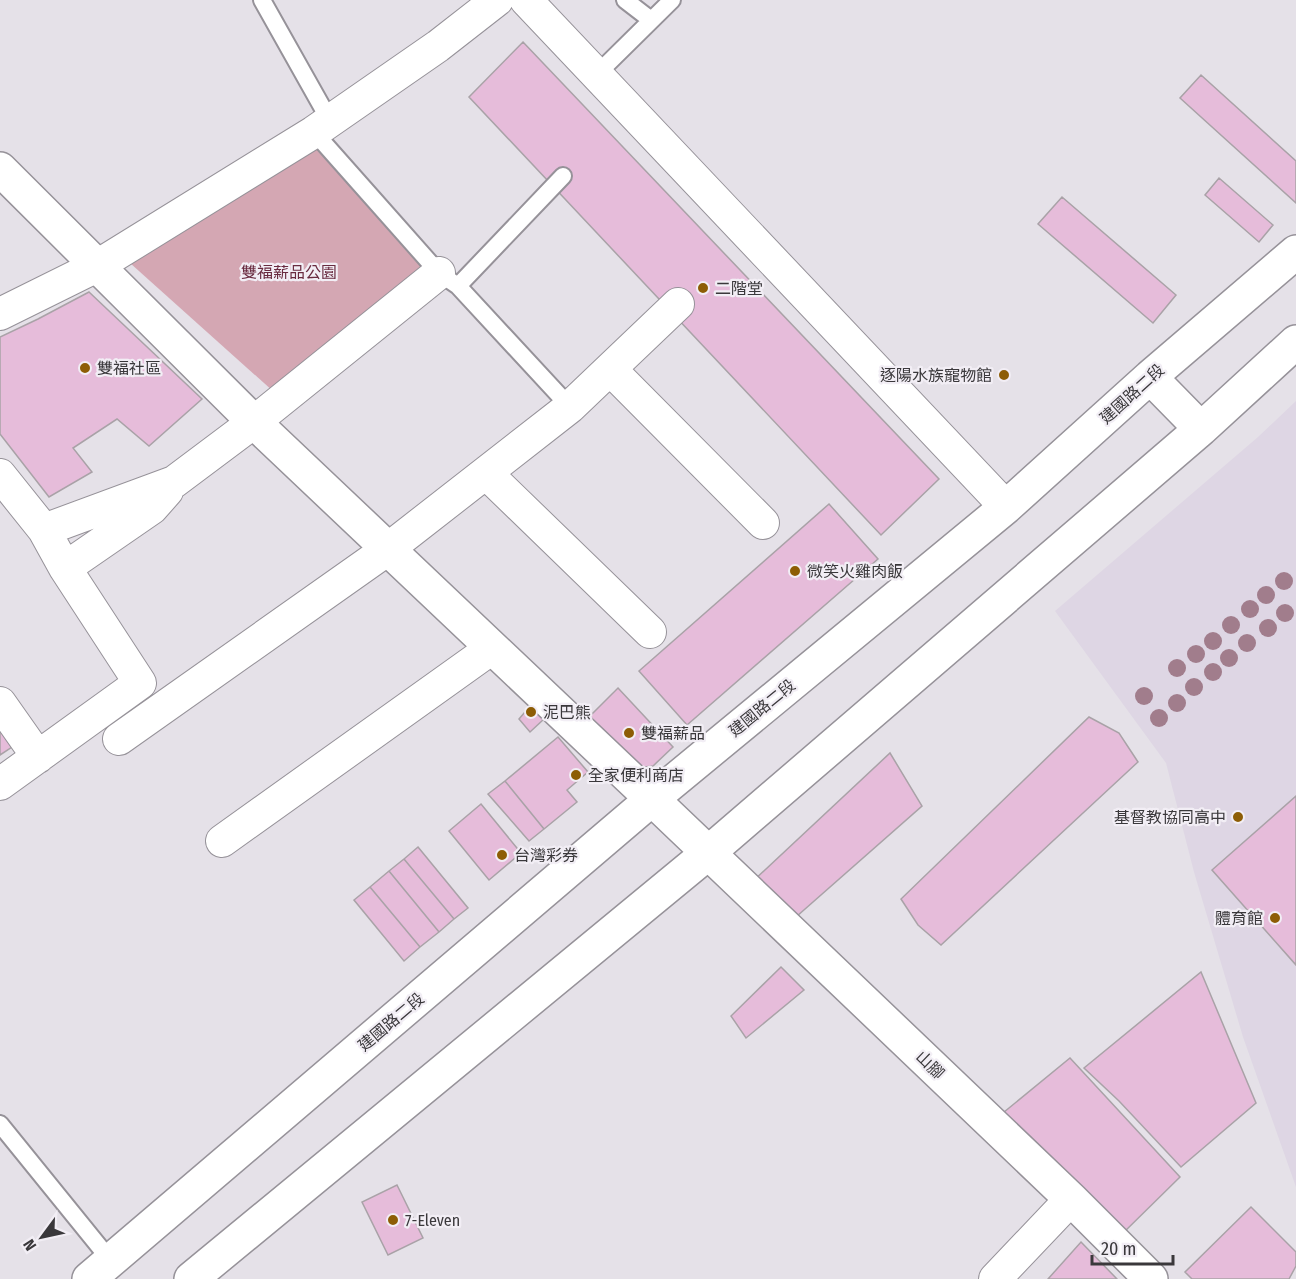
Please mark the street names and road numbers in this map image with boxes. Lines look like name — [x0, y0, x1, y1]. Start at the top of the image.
street label: 建國路二段 — [1096, 360, 1168, 428]
street label: 建國路二段 — [725, 675, 799, 741]
street label: 建國路二段 — [354, 989, 428, 1055]
street label: 山腳 — [912, 1047, 948, 1083]

